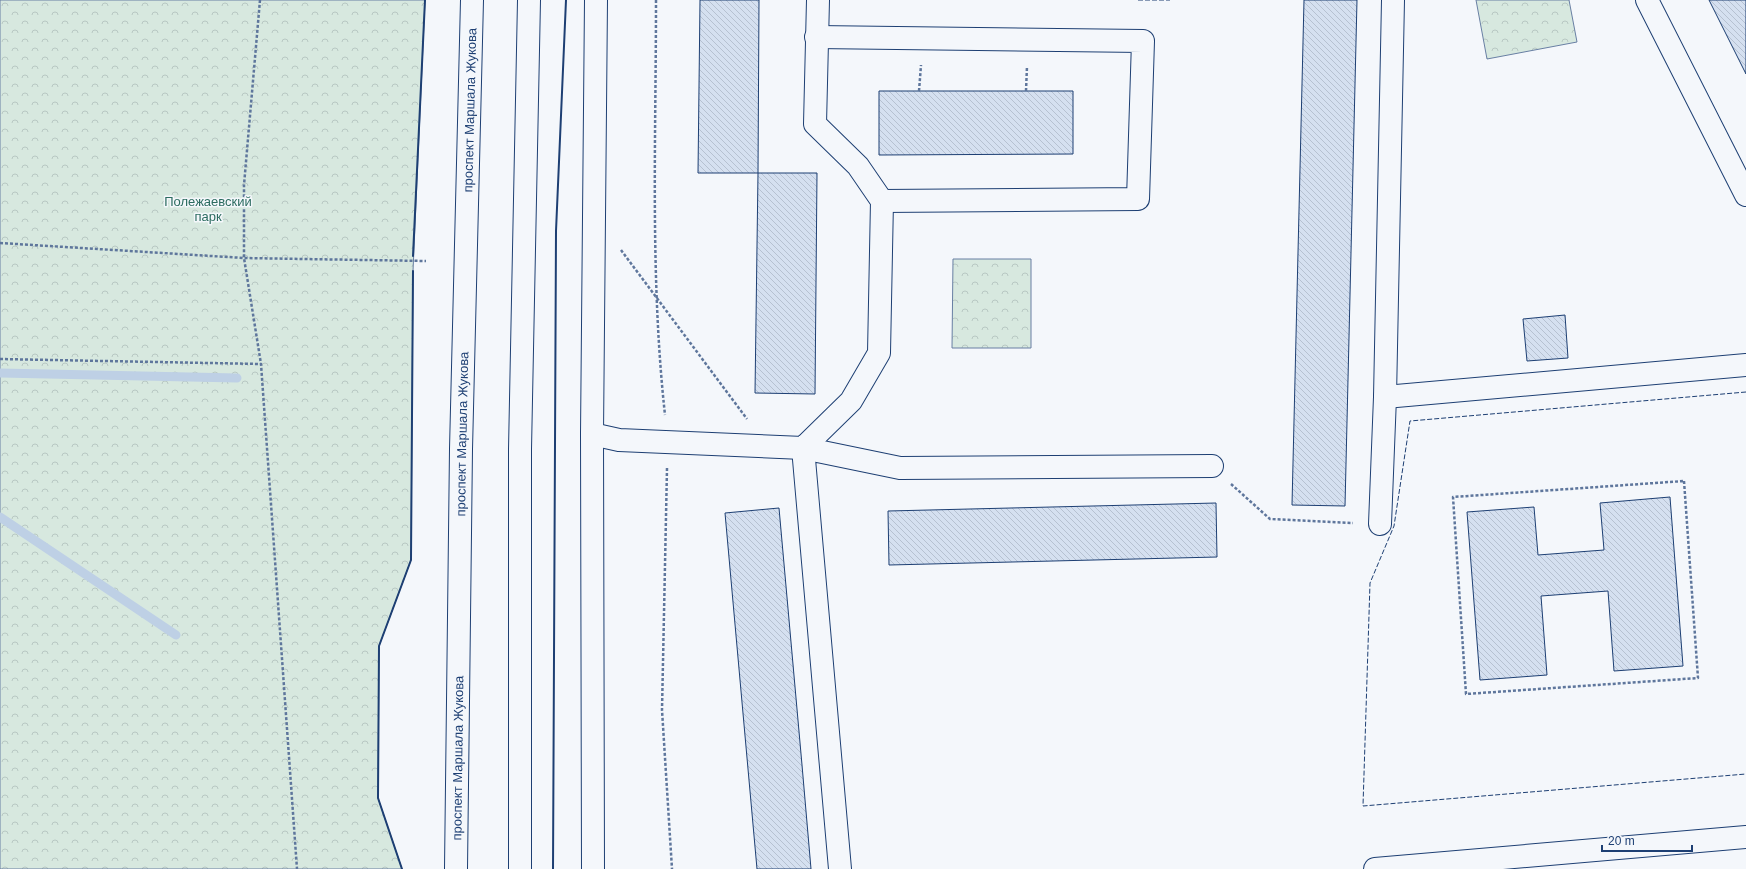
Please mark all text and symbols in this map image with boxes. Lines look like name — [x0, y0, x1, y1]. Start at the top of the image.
street label: проспект Маршала Жукова — [460, 27, 479, 193]
park label: Полежаевский парк — [164, 194, 252, 224]
street label: проспект Маршала Жукова — [453, 351, 471, 516]
street label: проспект Маршала Жукова — [449, 675, 466, 840]
scale bar — [1602, 827, 1692, 853]
text: 20 m — [1608, 834, 1635, 848]

